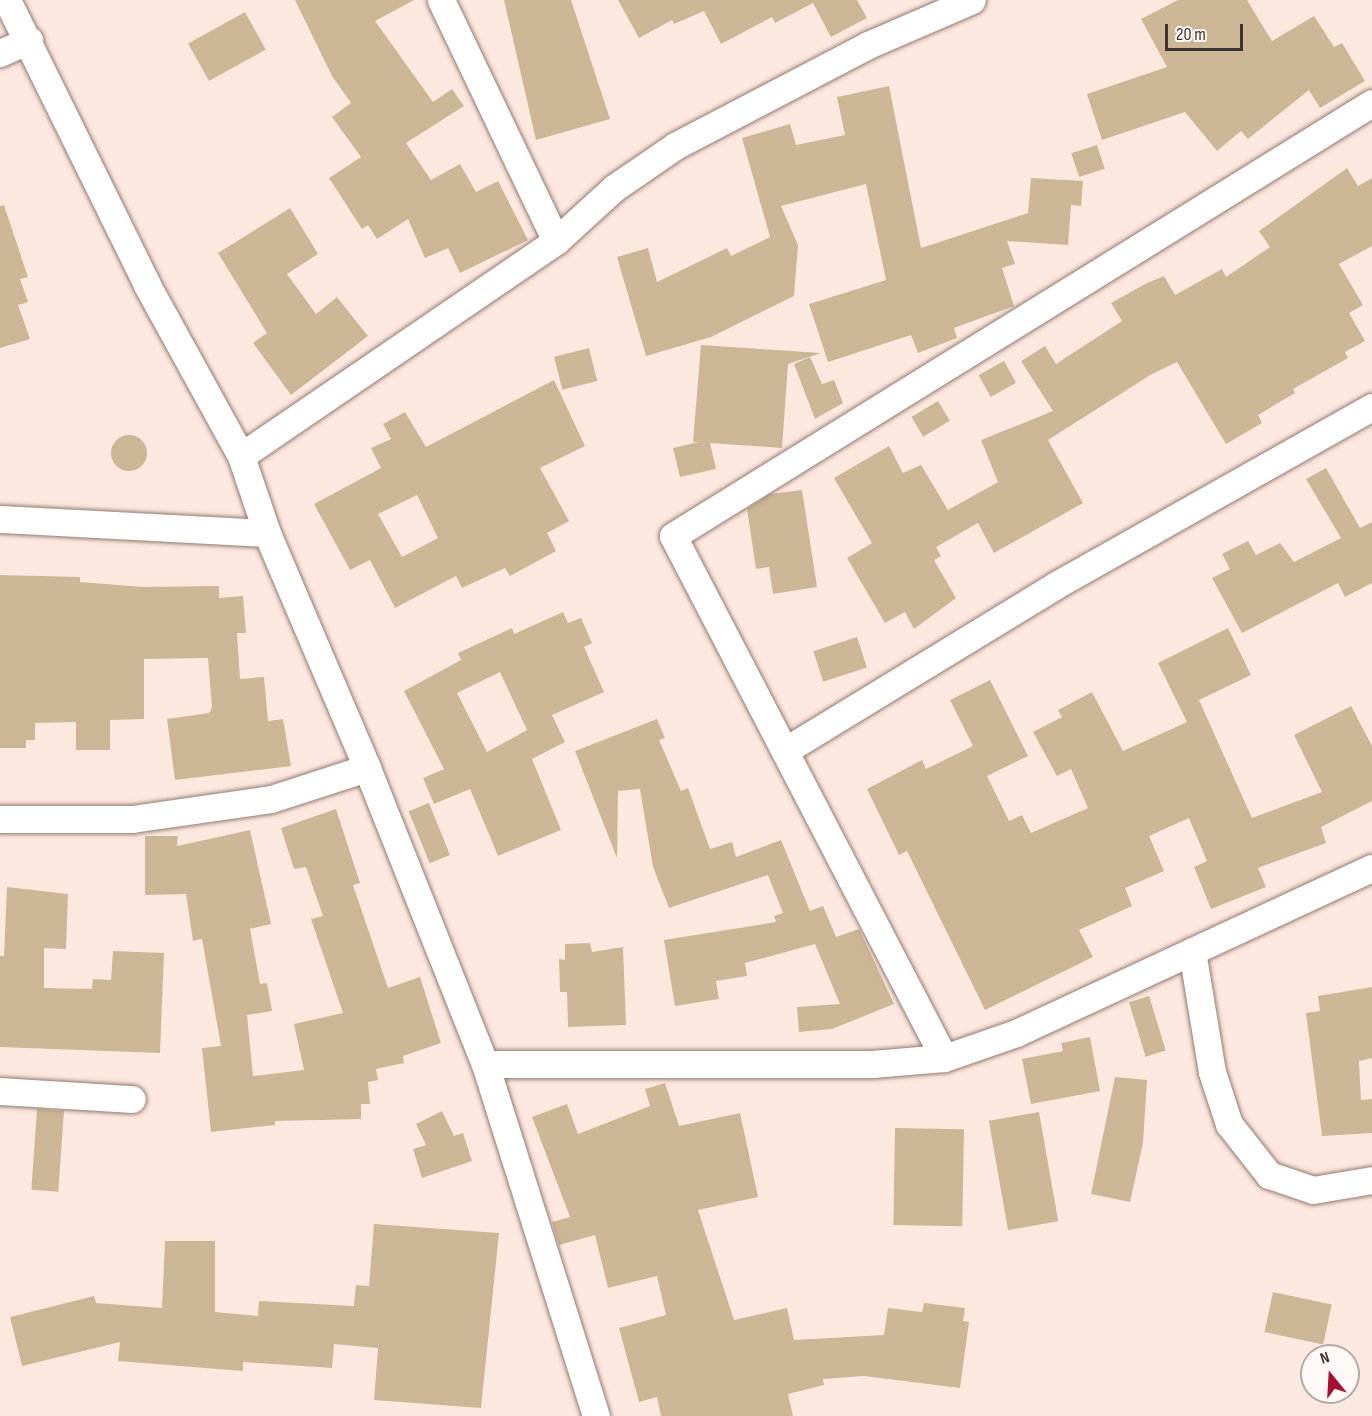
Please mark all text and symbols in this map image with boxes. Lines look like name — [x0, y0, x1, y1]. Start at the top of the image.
scale bar — [1168, 12, 1246, 50]
text: 20 m — [1176, 24, 1206, 45]
north arrow — [1300, 1344, 1360, 1404]
text: N — [1318, 1348, 1332, 1369]

